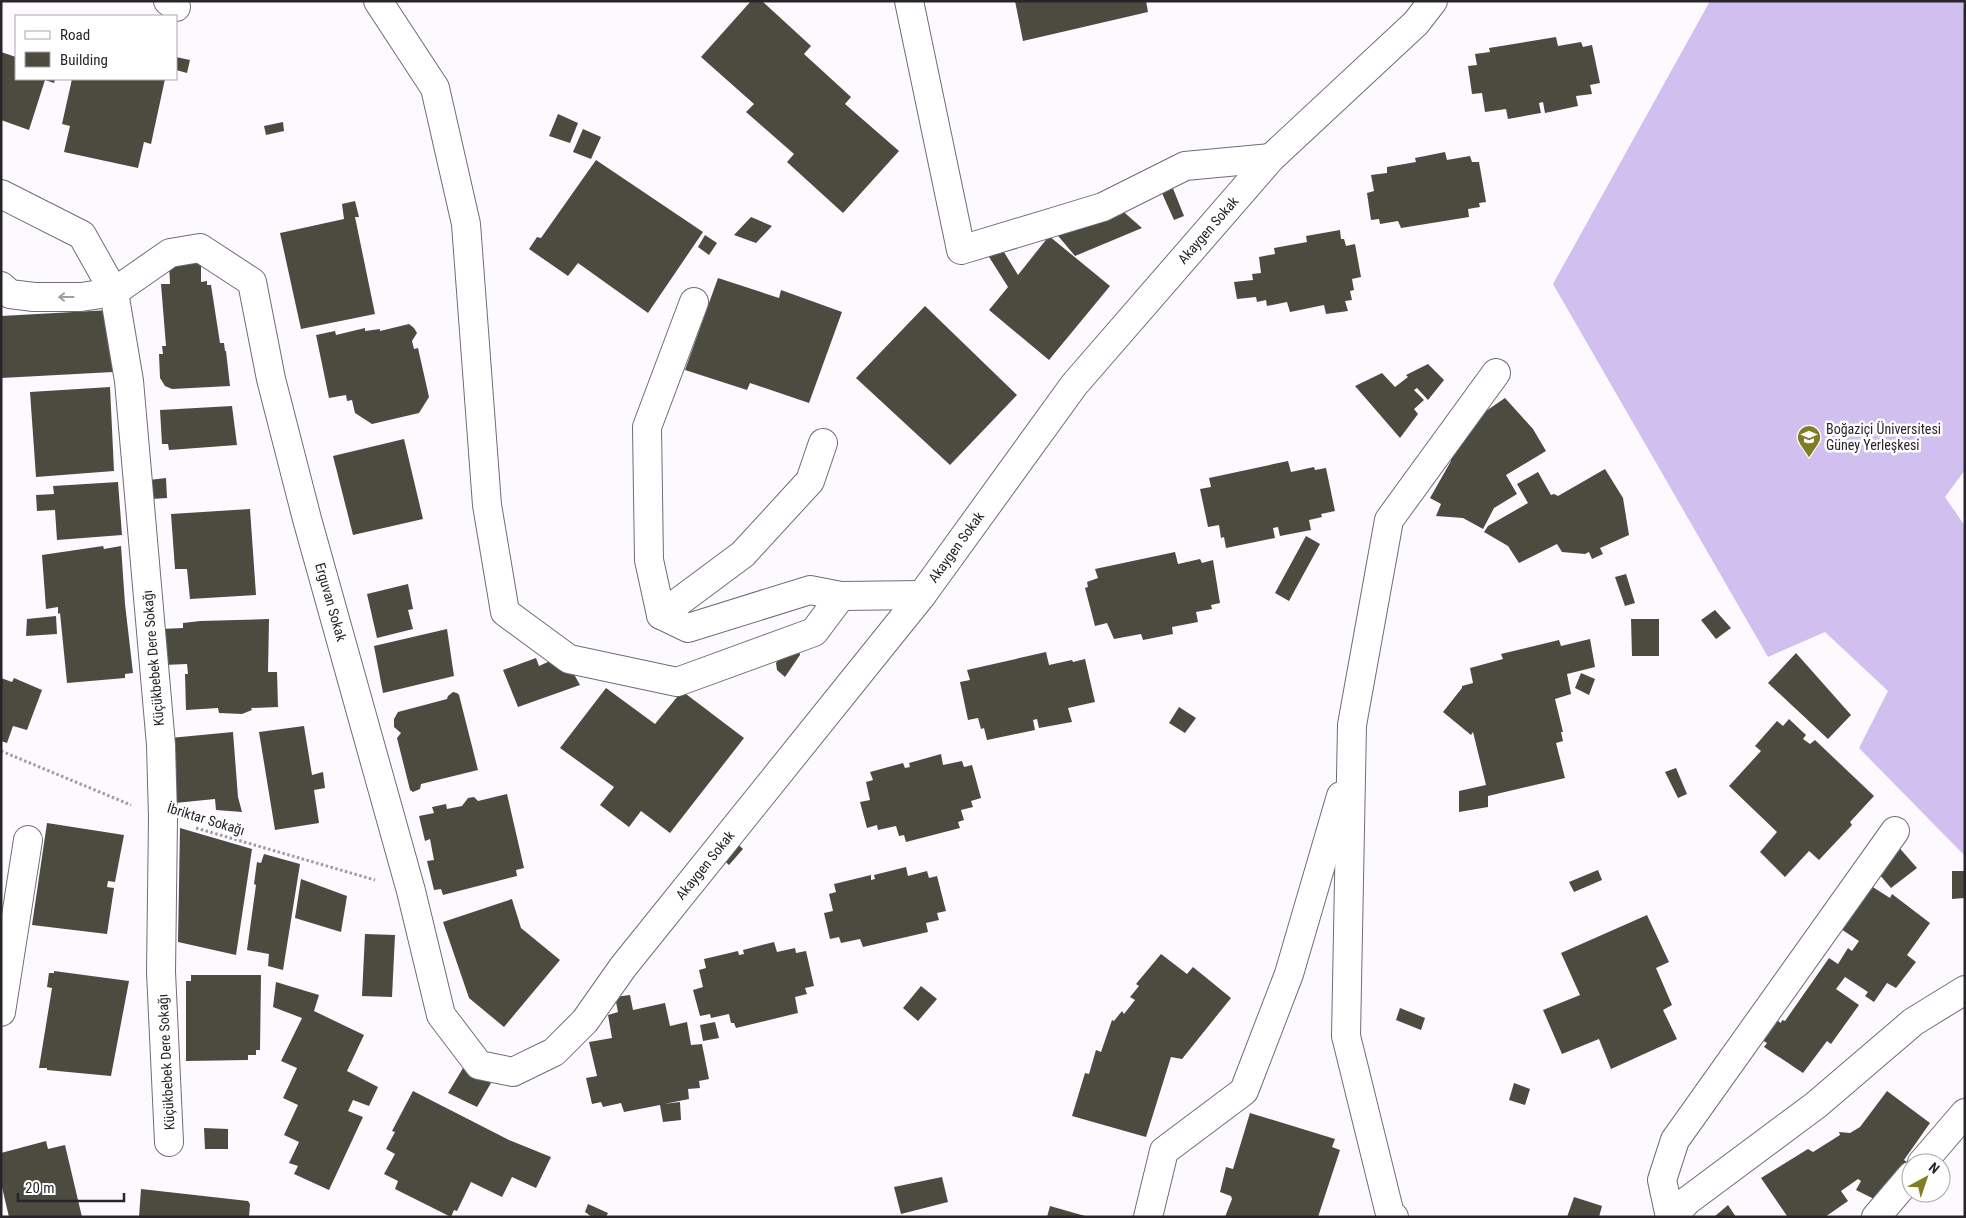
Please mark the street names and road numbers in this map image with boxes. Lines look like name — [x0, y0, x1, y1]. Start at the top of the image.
street label: Akaygen Sokak — [1174, 193, 1242, 267]
street label: Akaygen Sokak — [925, 508, 988, 586]
street label: Erguvan Sokak — [312, 561, 350, 644]
street label: Küçükbebek Dere Sokağı — [139, 589, 167, 727]
street label: İbriktar Sokağı — [165, 800, 247, 838]
street label: Akaygen Sokak — [672, 827, 738, 903]
street label: Küçükbebek Dere Sokağı — [154, 994, 178, 1130]

